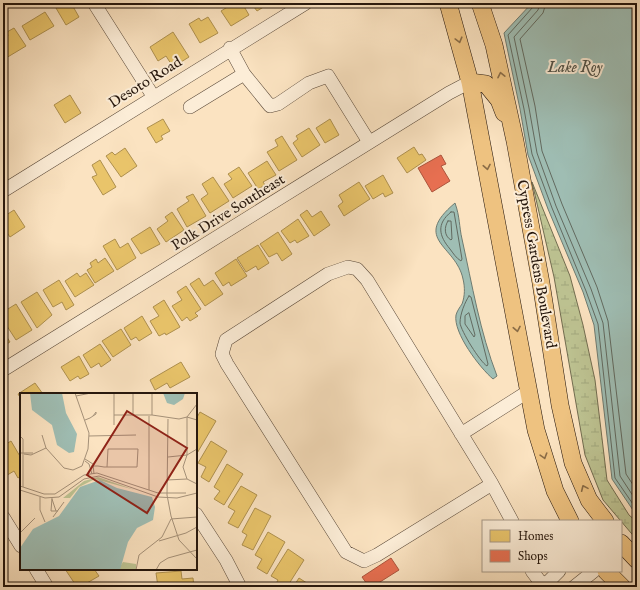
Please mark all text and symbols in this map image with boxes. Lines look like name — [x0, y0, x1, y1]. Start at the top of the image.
one-way arrow — [454, 37, 462, 44]
street label: Desoto Road — [105, 52, 186, 112]
water label: Lake Roy — [547, 58, 603, 78]
one-way arrow — [497, 72, 505, 78]
one-way arrow — [482, 164, 490, 170]
street label: Polk Drive Southeast — [168, 170, 289, 255]
street label: Cypress Gardens Boulevard — [512, 178, 561, 351]
one-way arrow — [513, 326, 521, 332]
inset map — [20, 393, 197, 570]
one-way arrow — [539, 452, 548, 459]
one-way arrow — [581, 485, 589, 492]
legend — [482, 520, 622, 572]
text: Homes — [518, 529, 554, 544]
text: Shops — [518, 549, 548, 565]

